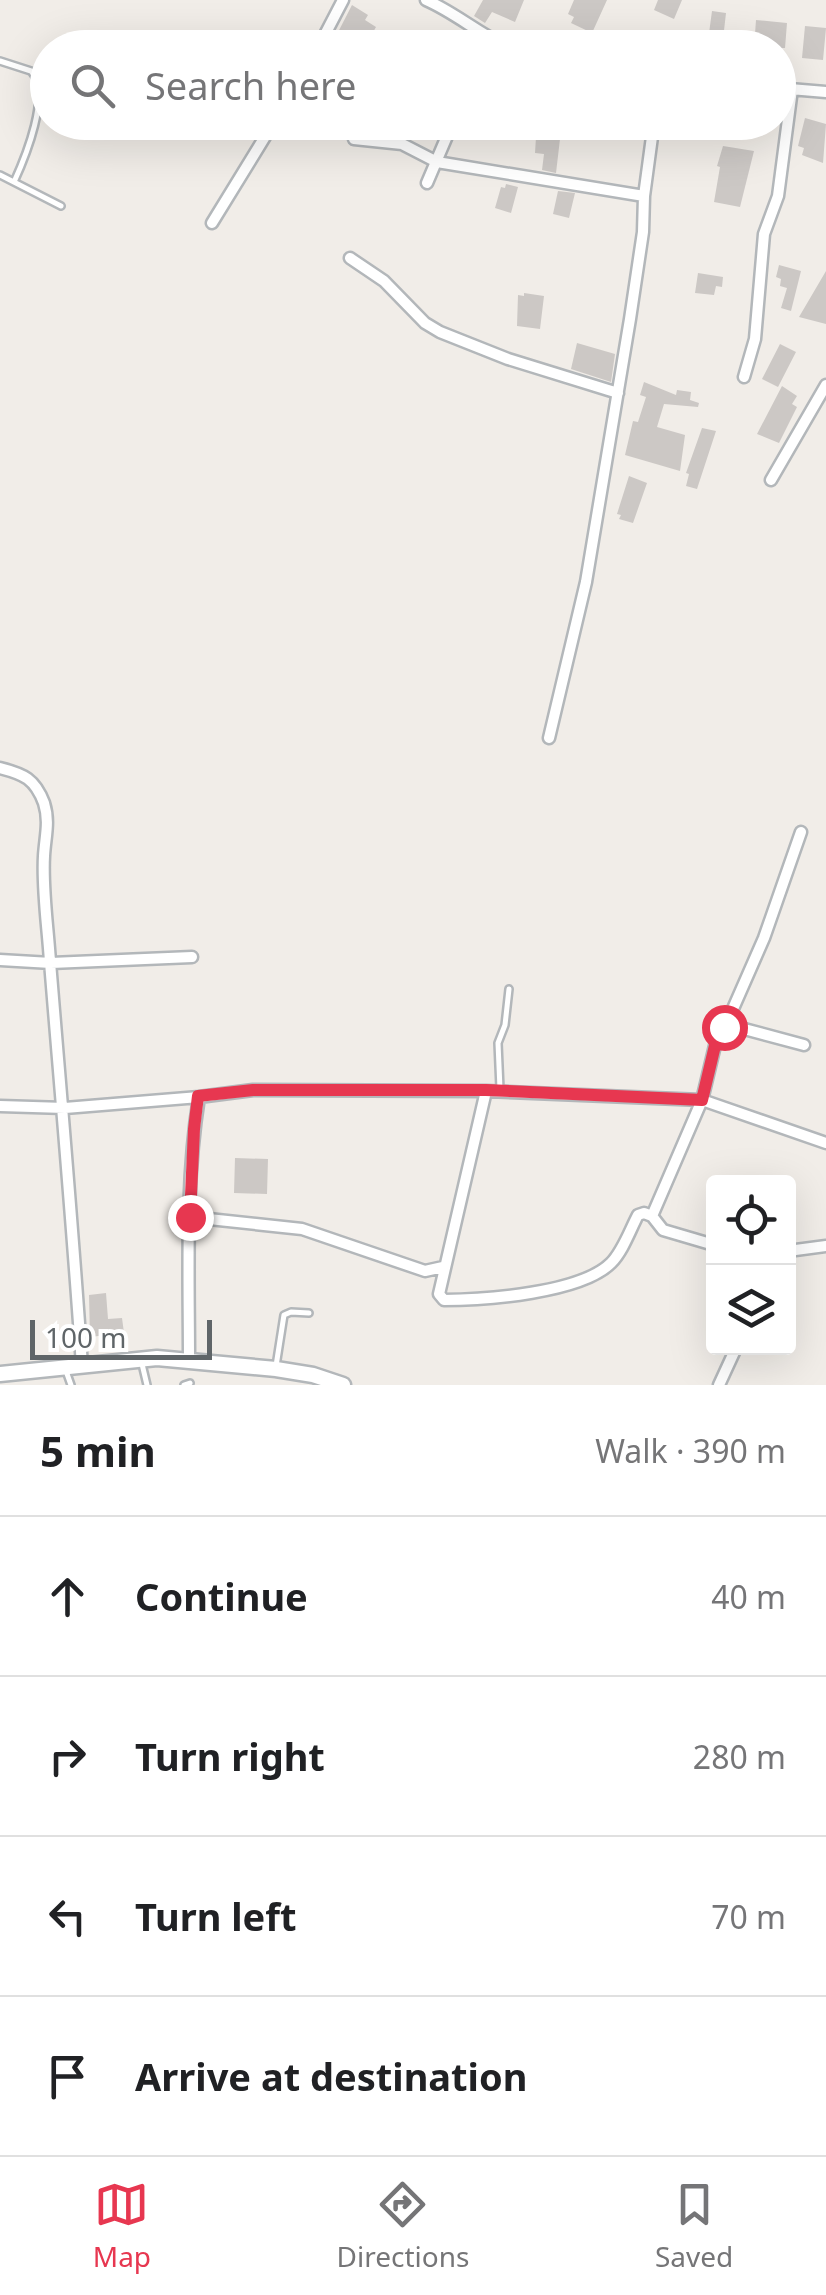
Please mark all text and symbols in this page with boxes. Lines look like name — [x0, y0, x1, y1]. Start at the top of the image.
search box — [30, 30, 796, 140]
icon: search — [65, 58, 120, 113]
text: Search here — [145, 59, 356, 111]
route start — [702, 1005, 748, 1051]
map controls — [706, 1175, 796, 1355]
button: locate — [706, 1175, 796, 1265]
route end — [168, 1195, 214, 1241]
button: layers — [706, 1265, 796, 1355]
scale bar — [30, 1315, 212, 1360]
text: 100 m — [45, 1318, 127, 1356]
text: 5 min — [40, 1422, 156, 1479]
text: Walk · 390 m — [595, 1429, 786, 1472]
icon: ahead — [40, 1569, 95, 1624]
text: Continue — [135, 1570, 308, 1622]
text: 40 m — [711, 1575, 786, 1618]
icon: right — [40, 1729, 95, 1784]
text: Turn right — [135, 1730, 325, 1782]
text: 280 m — [693, 1735, 786, 1778]
icon: left — [40, 1889, 95, 1944]
text: Turn left — [135, 1890, 297, 1942]
text: 70 m — [711, 1895, 786, 1938]
icon: arrive — [40, 2049, 95, 2104]
text: Arrive at destination — [135, 2050, 527, 2102]
tab: Map — [93, 2177, 151, 2275]
tab: Directions — [337, 2177, 469, 2275]
tab: Saved — [655, 2177, 733, 2275]

